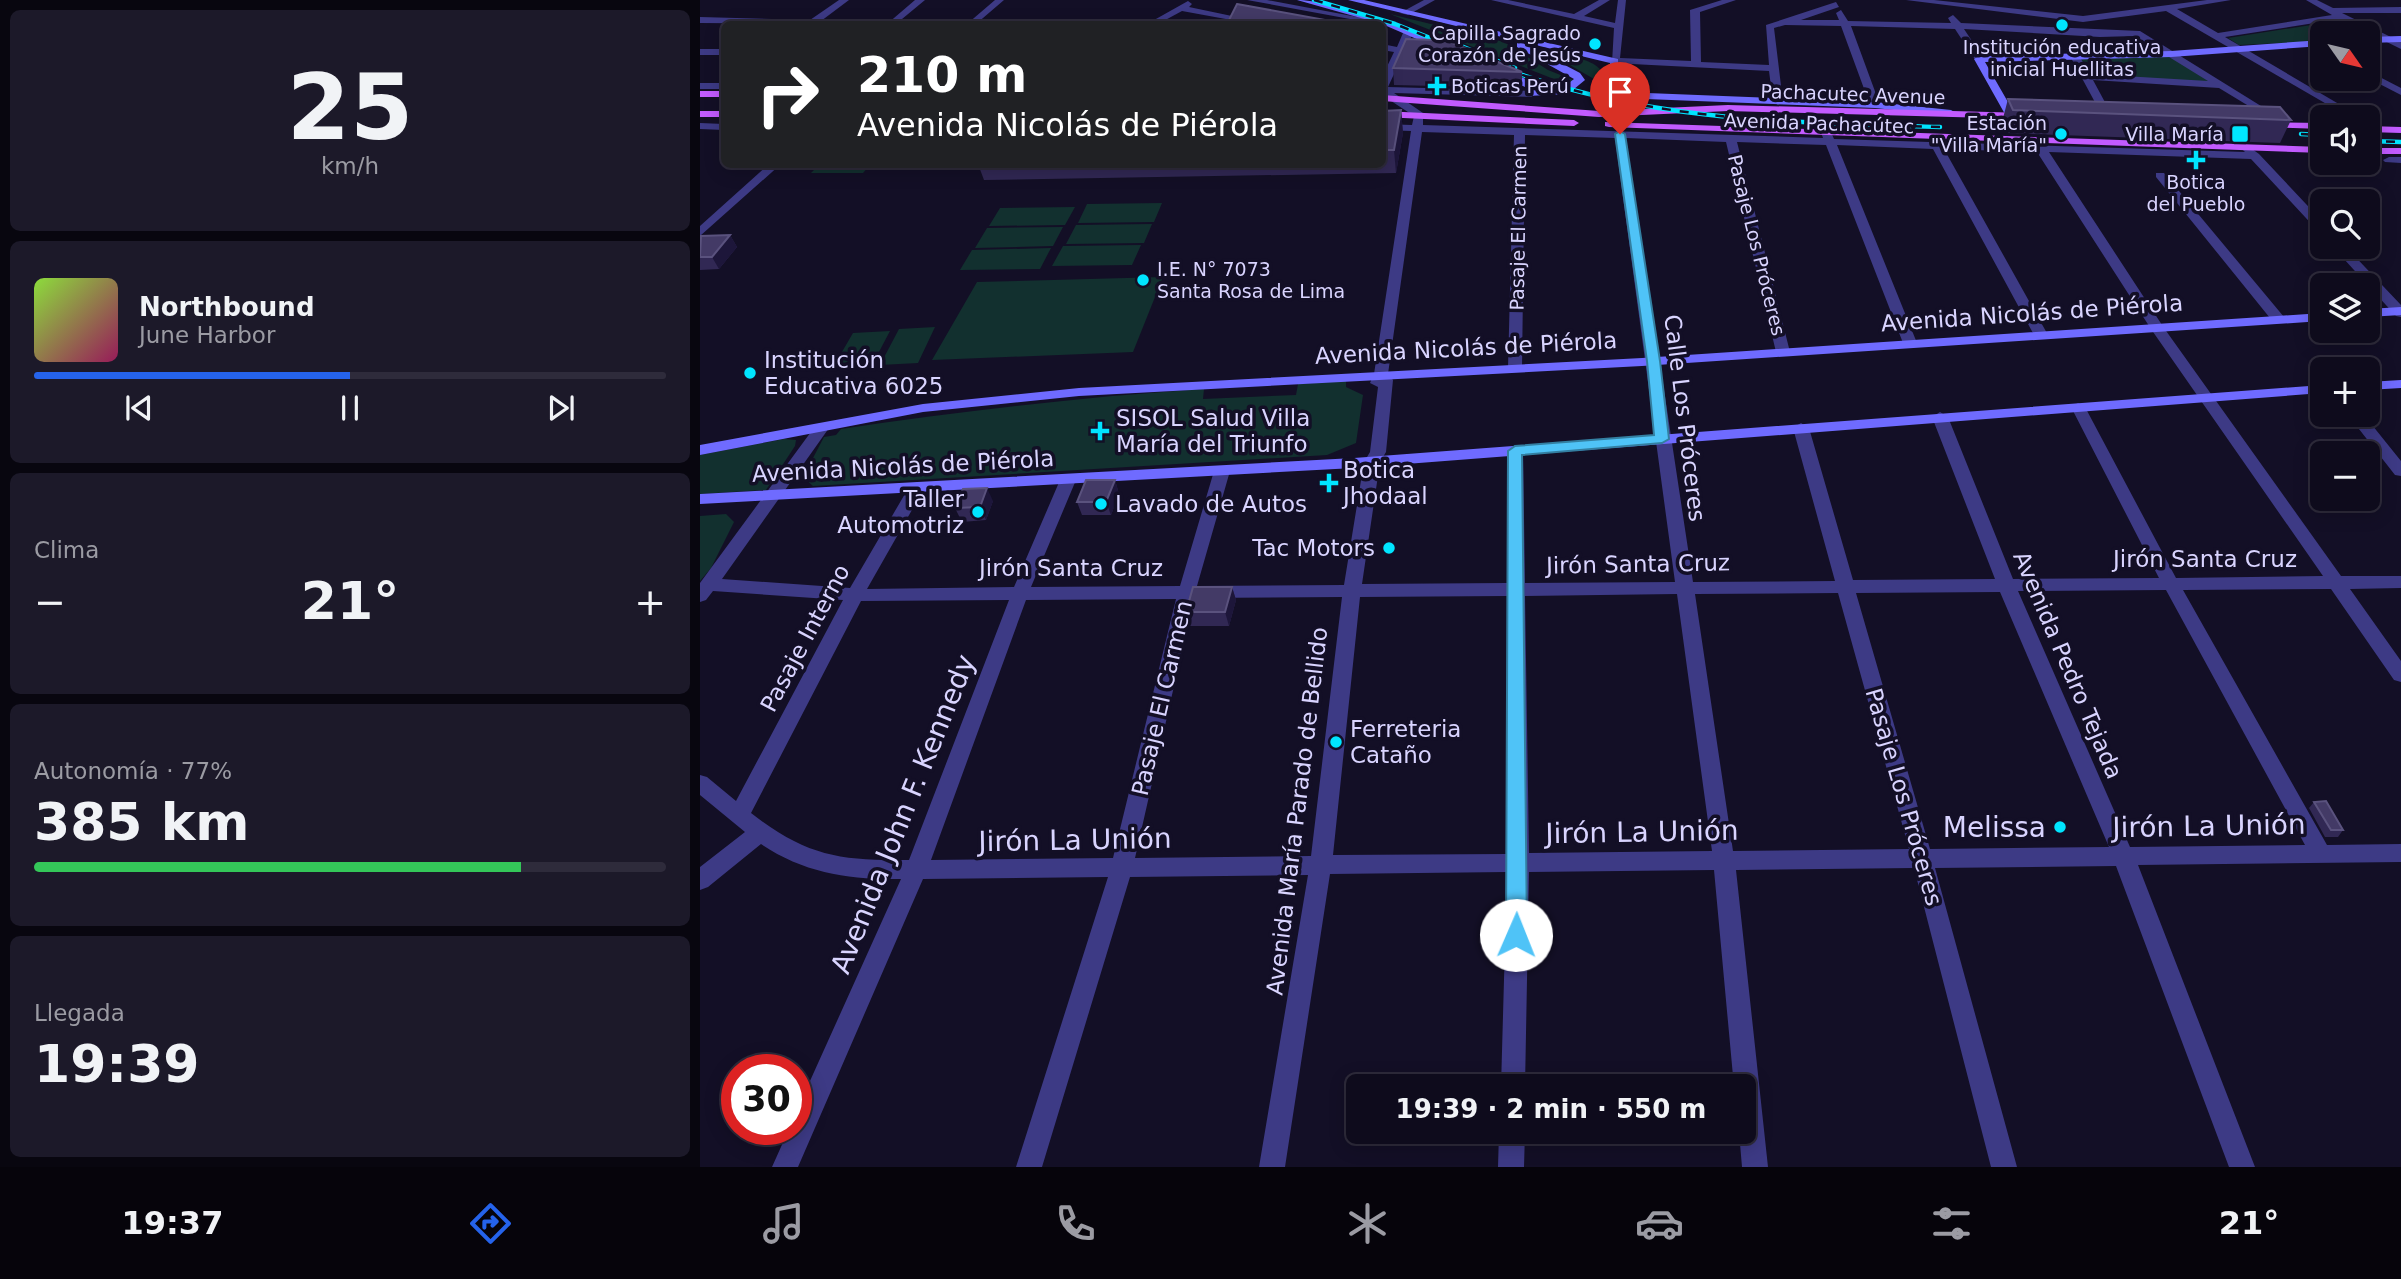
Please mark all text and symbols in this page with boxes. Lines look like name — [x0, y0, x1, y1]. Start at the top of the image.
marker: Institución educativa inicial Huellitas — [2054, 17, 2070, 33]
north arrow — [2310, 21, 2380, 91]
map controls — [2310, 21, 2380, 511]
place label: Capilla Sagrado Corazón de Jesús — [1418, 22, 1581, 66]
marker: Capilla Sagrado Corazón de Jesús — [1587, 36, 1603, 52]
place label: Institución educativa inicial Huellitas — [1963, 36, 2161, 80]
text: 210 m — [857, 47, 1027, 104]
icon: right — [742, 49, 833, 140]
text: 25 — [287, 55, 413, 160]
pin — [1590, 62, 1650, 134]
icon: arrive — [1601, 73, 1639, 111]
place label: Boticas Perú — [1451, 75, 1569, 97]
marker: Boticas Perú — [1429, 78, 1445, 94]
street label: Pachacutec Avenue — [1760, 80, 1946, 108]
button: sound — [2310, 105, 2380, 175]
text: Avenida Nicolás de Piérola — [857, 106, 1278, 144]
street label: Avenida Pachacútec — [1724, 109, 1914, 137]
place label: Estación "Villa María" — [1931, 112, 2047, 156]
place label: Villa María — [2125, 123, 2224, 145]
marker: Villa María — [2230, 124, 2250, 144]
marker: Estación "Villa María" — [2053, 126, 2069, 142]
street label: Pasaje El Carmen — [1506, 145, 1530, 311]
street label: Pasaje Los Próceres — [1724, 152, 1790, 338]
marker: Botica del Pueblo — [2188, 152, 2204, 168]
text: km/h — [321, 153, 379, 179]
place label: Botica del Pueblo — [2147, 171, 2245, 215]
button: search — [2310, 189, 2380, 259]
place label: I.E. N° 7073 Santa Rosa de Lima — [1157, 258, 1345, 302]
marker: I.E. N° 7073 Santa Rosa de Lima — [1135, 272, 1151, 288]
button: layers — [2310, 273, 2380, 343]
street label: Avenida Nicolás de Piérola — [1880, 289, 2184, 337]
text: Northbound — [139, 292, 315, 322]
street label: Calle Los Próceres — [1659, 313, 1711, 523]
text: June Harbor — [139, 322, 275, 348]
street label: Avenida Nicolás de Piérola — [1314, 327, 1618, 369]
place label: Institución Educativa 6025 — [764, 347, 943, 399]
button: + — [2310, 357, 2380, 427]
marker: Institución Educativa 6025 — [742, 365, 758, 381]
icon: previous — [120, 389, 158, 427]
icon: pause — [331, 389, 369, 427]
icon: next — [542, 389, 580, 427]
place label: SISOL Salud Villa María del Triunfo — [1116, 405, 1310, 457]
marker: SISOL Salud Villa María del Triunfo — [1090, 421, 1110, 441]
button: − — [2310, 441, 2380, 511]
street label: Avenida Nicolás de Piérola — [751, 445, 1055, 487]
place label: Botica Jhodaal — [1341, 457, 1428, 509]
marker: Botica Jhodaal — [1321, 475, 1337, 491]
place label: Taller Automotriz — [837, 486, 965, 538]
place label: Lavado de Autos — [1115, 491, 1307, 517]
marker: Lavado de Autos — [1093, 496, 1109, 512]
marker: Taller Automotriz — [970, 504, 986, 520]
place label: Tac Motors — [1251, 535, 1375, 561]
text: Clima — [34, 537, 99, 563]
marker: Tac Motors — [1381, 540, 1397, 556]
street label: Jirón Santa Cruz — [2111, 546, 2297, 572]
street label: Avenida Pedro Tejada — [2008, 547, 2128, 783]
street label: Jirón Santa Cruz — [1544, 549, 1730, 579]
street label: Jirón Santa Cruz — [977, 555, 1163, 581]
street label: Pasaje Interno — [755, 560, 855, 716]
text: 21° — [301, 571, 399, 631]
text: − — [34, 580, 66, 624]
text: + — [634, 580, 666, 624]
street label: Pasaje El Carmen — [1127, 598, 1197, 798]
street label: Avenida María Parado de Bellido — [1262, 625, 1332, 997]
street label: Avenida John F. Kennedy — [824, 650, 982, 978]
street label: Pasaje Los Próceres — [1860, 685, 1948, 909]
place label: Ferreteria Cataño — [1350, 716, 1461, 768]
marker: Ferreteria Cataño — [1328, 734, 1344, 750]
text: Autonomía · 77% — [34, 758, 232, 784]
text: 385 km — [34, 792, 249, 852]
street label: Jirón La Unión — [2110, 808, 2306, 844]
place label: Melissa — [1943, 811, 2046, 844]
street label: Jirón La Unión — [1543, 814, 1739, 850]
marker: Melissa — [2052, 819, 2068, 835]
street label: Jirón La Unión — [976, 822, 1172, 858]
position arrow — [1479, 898, 1553, 972]
text: Llegada — [34, 1000, 125, 1026]
text: 19:39 — [34, 1034, 200, 1094]
speed limit sign: 30 — [721, 1054, 812, 1145]
text: 19:39 · 2 min · 550 m — [1396, 1094, 1706, 1124]
icon: directions — [466, 1199, 515, 1248]
icon: music — [759, 1199, 808, 1248]
icon: phone — [1051, 1199, 1100, 1248]
icon: climate — [1343, 1199, 1392, 1248]
icon: car — [1635, 1199, 1684, 1248]
icon: filters — [1927, 1199, 1976, 1248]
text: 19:37 — [122, 1204, 223, 1242]
text: 21° — [2219, 1204, 2279, 1242]

